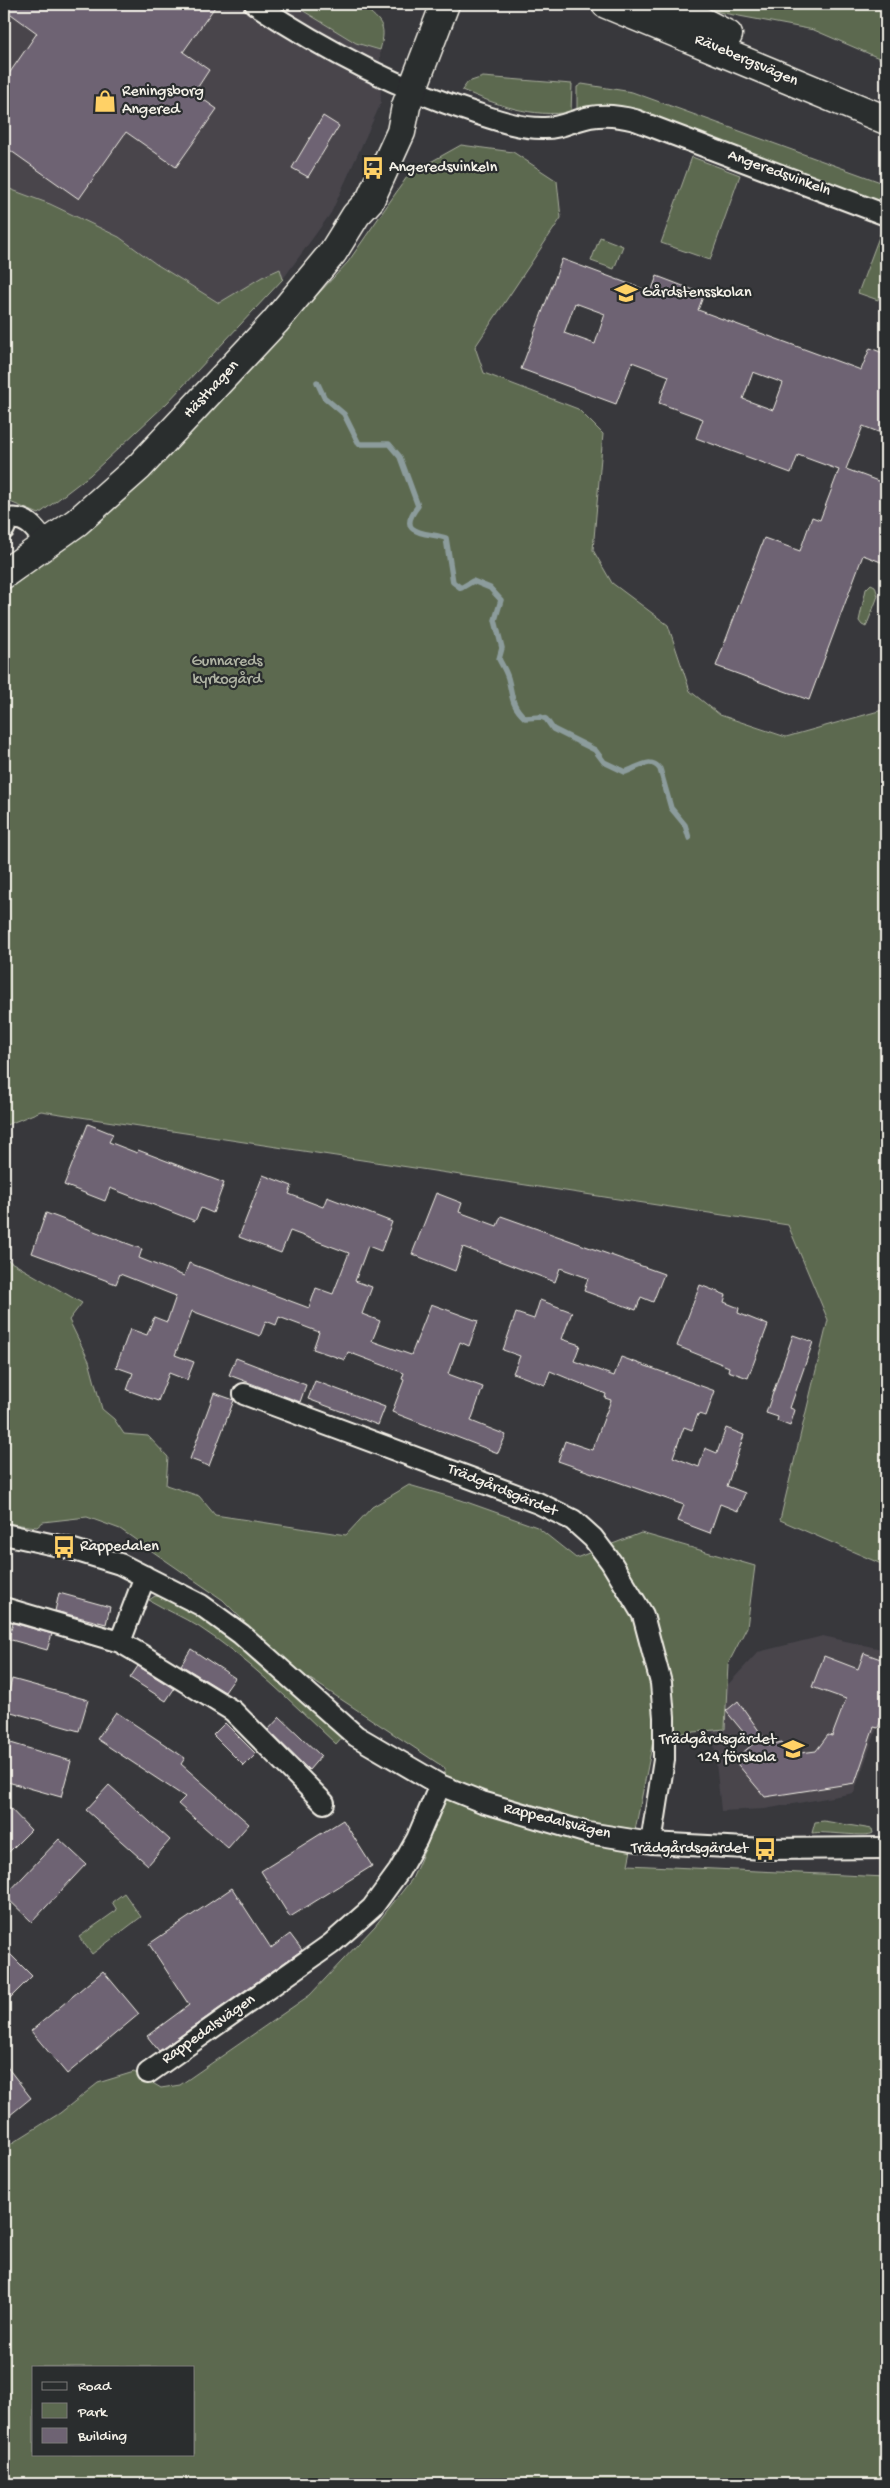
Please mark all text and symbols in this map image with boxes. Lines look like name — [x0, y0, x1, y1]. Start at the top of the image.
street label: Rävebergsvägen — [691, 31, 801, 92]
place label: Reningsborg Angered — [122, 83, 204, 120]
shop icon: Reningsborg Angered — [92, 88, 118, 114]
street label: Angeredsvinkeln — [725, 147, 833, 202]
bus stop icon: Angeredsvinkeln — [360, 155, 386, 181]
place label: Angeredsvinkeln — [389, 159, 498, 178]
school or university icon: Gårdstensskolan — [613, 280, 639, 306]
place label: Gårdstensskolan — [642, 284, 752, 303]
street label: Hästhagen — [180, 357, 244, 423]
park label: Gunnareds kyrkogård — [192, 653, 264, 690]
street label: Trädgårdsgärdet — [443, 1460, 561, 1522]
bus stop icon: Rappedalen — [51, 1534, 77, 1560]
place label: Rappedalen — [80, 1538, 159, 1557]
place label: Trädgårdsgärdet 124 förskola — [658, 1731, 777, 1768]
school or university icon: Trädgårdsgärdet 124 förskola — [780, 1736, 806, 1762]
street label: Rappedalsvägen — [501, 1799, 613, 1845]
bus stop icon: Trädgårdsgärdet — [752, 1836, 778, 1862]
place label: Trädgårdsgärdet — [630, 1840, 749, 1859]
street label: Rappedalsvägen — [159, 1990, 260, 2069]
legend — [32, 2366, 195, 2456]
text: Road — [78, 2378, 112, 2396]
text: Park — [77, 2404, 108, 2422]
text: Building — [77, 2428, 127, 2446]

